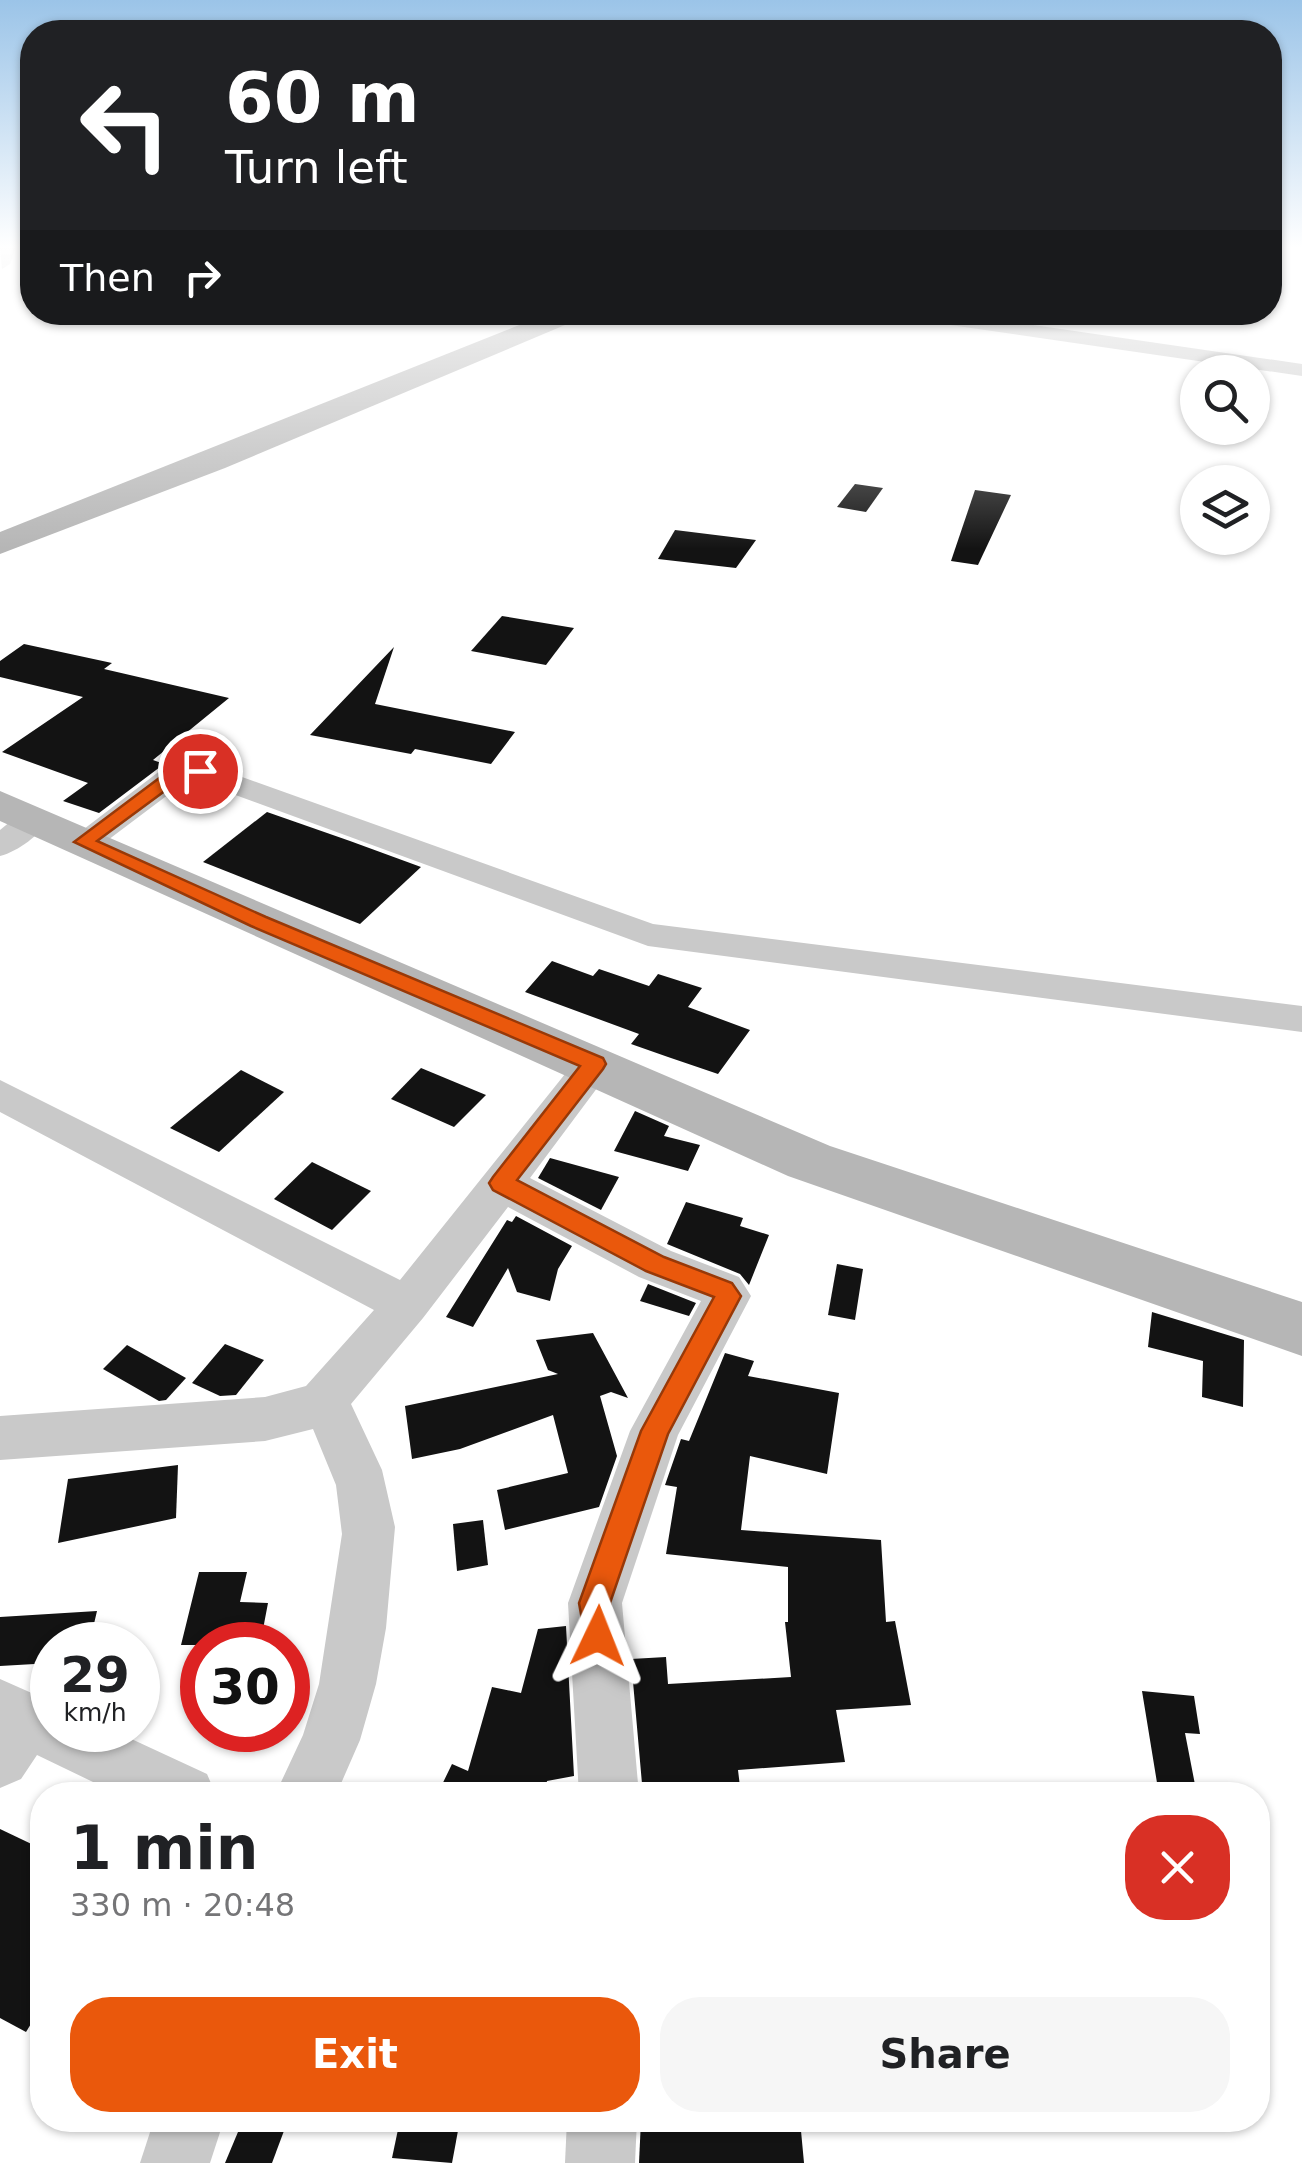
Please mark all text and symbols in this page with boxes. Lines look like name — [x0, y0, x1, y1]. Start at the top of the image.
text: 60 m — [225, 57, 420, 139]
icon: left — [60, 60, 190, 190]
text: Turn left — [225, 141, 408, 194]
icon: right — [175, 250, 230, 305]
text: Then — [60, 256, 155, 300]
map controls — [1180, 355, 1270, 555]
button: search — [1180, 355, 1270, 445]
button: layers — [1180, 465, 1270, 555]
pin — [158, 729, 243, 814]
icon: arrive — [173, 744, 228, 799]
position arrow — [546, 1584, 650, 1688]
speed limit sign: 30 — [180, 1622, 310, 1752]
text: 29 — [60, 1646, 130, 1704]
text: km/h — [63, 1698, 127, 1727]
text: 1 min — [70, 1813, 258, 1883]
button: close — [1125, 1815, 1230, 1920]
text: 330 m · 20:48 — [70, 1886, 295, 1924]
button: Exit — [70, 1997, 640, 2112]
button: Share — [660, 1997, 1230, 2112]

